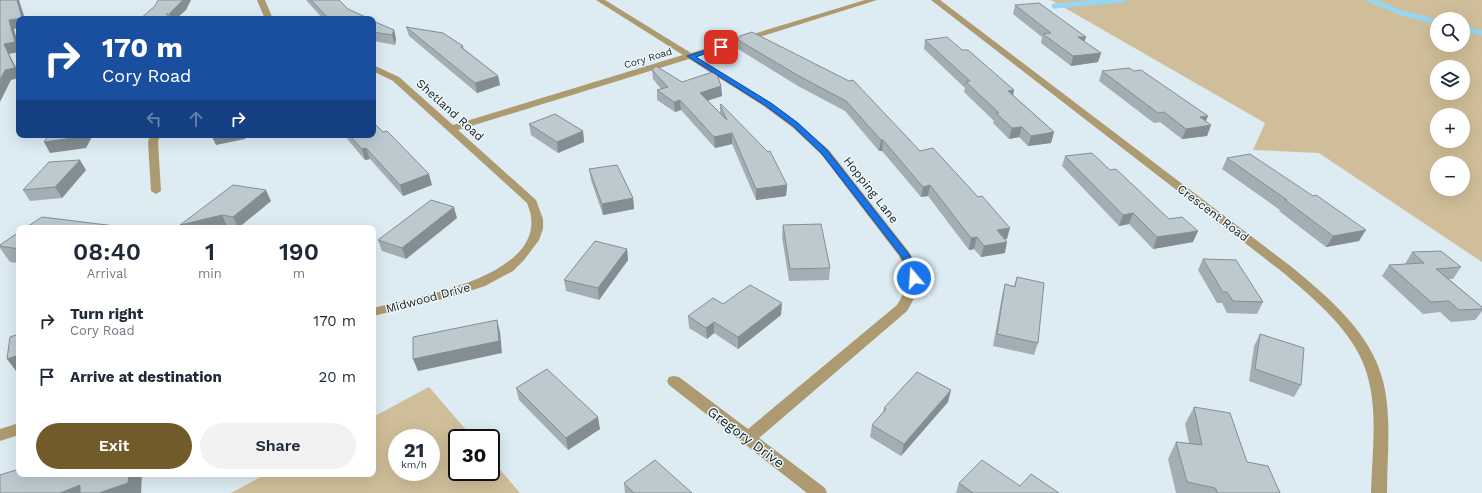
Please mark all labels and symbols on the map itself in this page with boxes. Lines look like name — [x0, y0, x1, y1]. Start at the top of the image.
pin — [704, 30, 738, 64]
street label: Cory Road — [623, 45, 673, 71]
street label: Shetland Road — [413, 76, 487, 144]
street label: Hopping Lane — [841, 154, 901, 226]
street label: Crescent Road — [1175, 182, 1251, 244]
position arrow — [893, 257, 935, 299]
street label: Midwood Drive — [384, 280, 472, 316]
street label: Gregory Drive — [705, 403, 787, 471]
speed limit sign: 30 — [448, 429, 500, 481]

